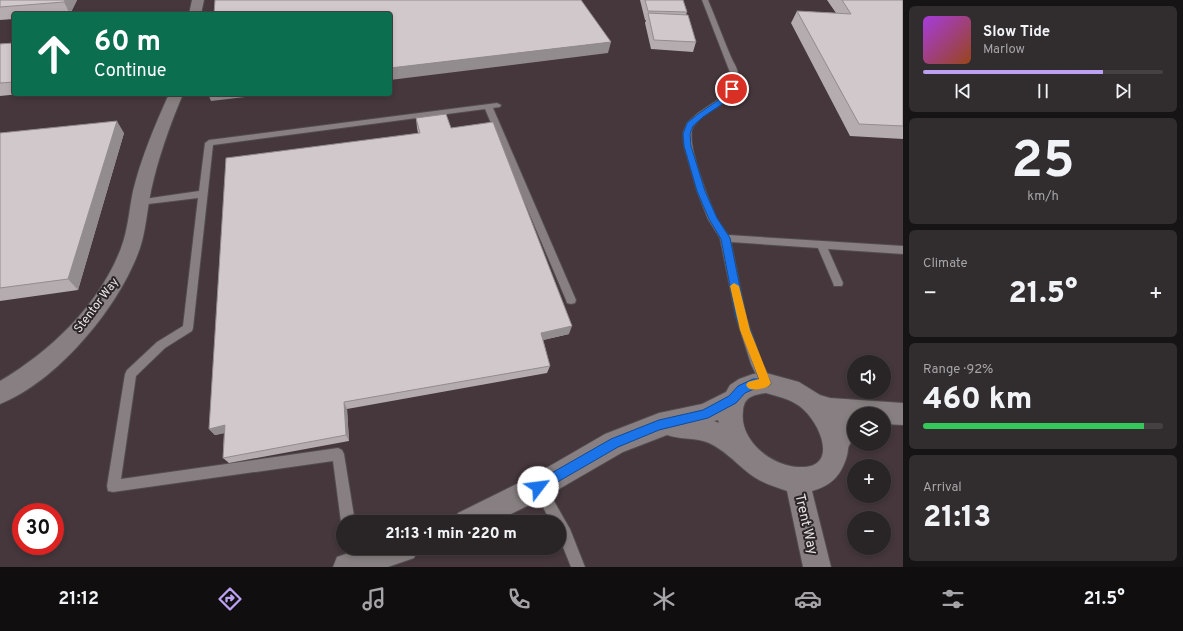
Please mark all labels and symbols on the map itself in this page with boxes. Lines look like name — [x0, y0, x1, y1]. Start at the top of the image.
pin — [715, 72, 749, 106]
street label: Stentor Way — [71, 275, 123, 337]
position arrow — [517, 466, 559, 508]
street label: Trent Way — [790, 492, 821, 556]
speed limit sign: 30 — [12, 503, 64, 555]

